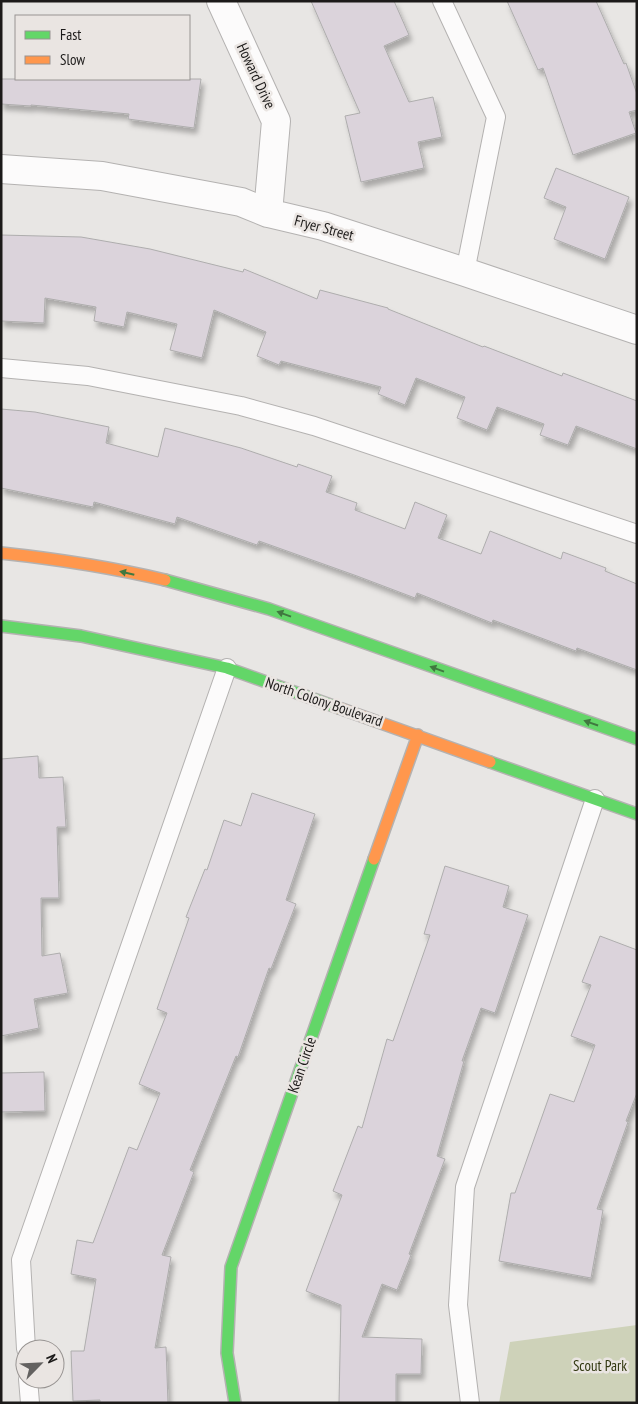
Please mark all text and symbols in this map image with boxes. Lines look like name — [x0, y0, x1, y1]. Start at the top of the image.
legend — [15, 15, 190, 80]
text: Fast — [60, 25, 81, 44]
street label: Howard Drive — [233, 40, 280, 112]
text: Slow — [60, 50, 85, 69]
street label: Fryer Street — [292, 211, 356, 245]
one-way arrow — [120, 569, 135, 577]
one-way arrow — [277, 610, 292, 617]
one-way arrow — [430, 665, 445, 672]
street label: North Colony Boulevard — [263, 673, 385, 730]
one-way arrow — [583, 719, 598, 726]
street label: Kean Circle — [283, 1034, 320, 1095]
north arrow — [15, 1339, 65, 1389]
text: N — [42, 1352, 62, 1366]
park label: Scout Park — [573, 1356, 627, 1375]

